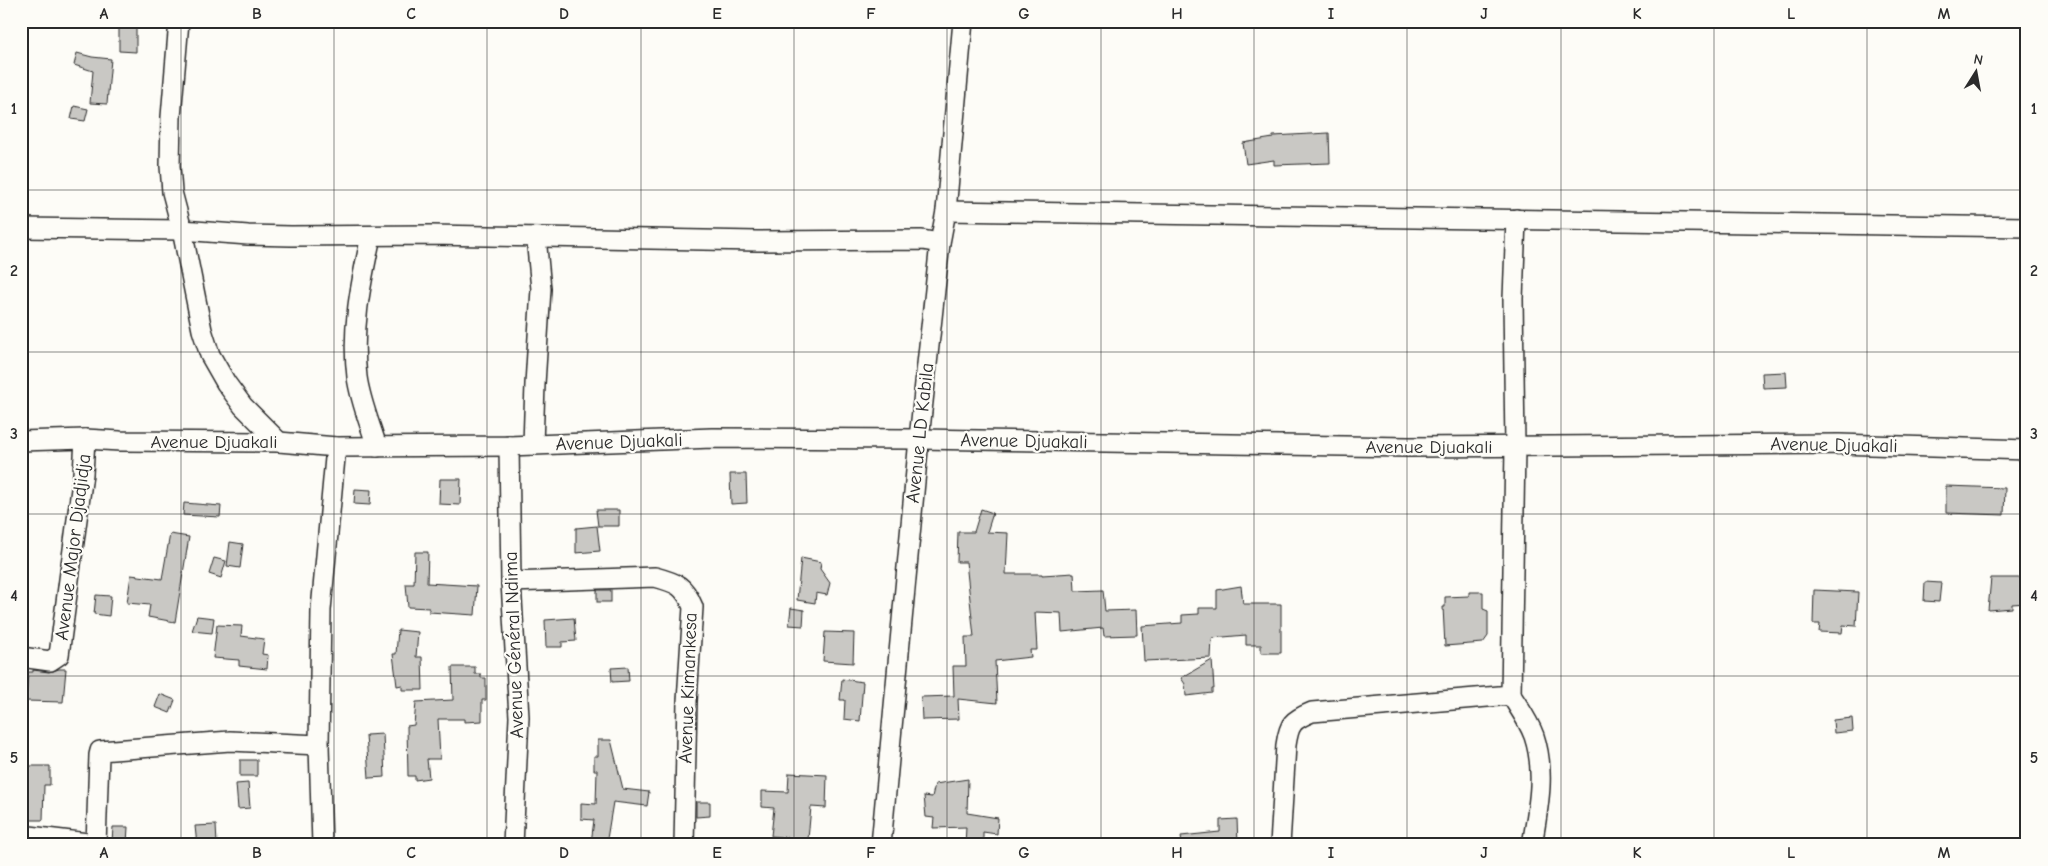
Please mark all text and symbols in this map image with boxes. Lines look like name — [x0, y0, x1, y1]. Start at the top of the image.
text: A — [100, 5, 109, 23]
text: B — [252, 5, 262, 23]
text: C — [406, 5, 416, 23]
text: D — [559, 5, 569, 23]
text: E — [712, 5, 722, 23]
text: F — [866, 5, 876, 23]
text: G — [1018, 5, 1030, 23]
text: H — [1171, 5, 1183, 23]
text: I — [1328, 5, 1334, 23]
text: J — [1480, 5, 1488, 23]
text: K — [1632, 5, 1642, 23]
text: L — [1787, 5, 1795, 23]
text: M — [1938, 5, 1951, 23]
north arrow — [1950, 48, 2000, 98]
text: N — [1972, 51, 1984, 69]
text: 1 — [11, 100, 17, 118]
text: 1 — [2031, 100, 2037, 118]
text: 2 — [10, 262, 18, 280]
text: 2 — [2030, 262, 2038, 280]
street label: Avenue LD Kabila — [902, 362, 938, 504]
text: 3 — [10, 425, 18, 443]
text: 3 — [2030, 425, 2038, 443]
street label: Avenue Djuakali — [555, 429, 683, 455]
street label: Avenue Djuakali — [960, 429, 1088, 453]
street label: Avenue Djuakali — [150, 431, 278, 453]
street label: Avenue Djuakali — [1770, 433, 1898, 457]
street label: Avenue Djuakali — [1365, 436, 1493, 458]
street label: Avenue Major Djadjidja — [51, 452, 95, 642]
street label: Avenue Général Ndima — [500, 551, 528, 739]
text: 4 — [10, 587, 18, 605]
text: 4 — [2030, 587, 2038, 605]
street label: Avenue Kimankesa — [674, 612, 702, 764]
text: 5 — [10, 749, 18, 767]
text: 5 — [2030, 749, 2038, 767]
text: A — [100, 844, 109, 862]
text: B — [252, 844, 262, 862]
text: C — [406, 844, 416, 862]
text: D — [559, 844, 569, 862]
text: E — [712, 844, 722, 862]
text: F — [866, 844, 876, 862]
text: G — [1018, 844, 1030, 862]
text: H — [1171, 844, 1183, 862]
text: I — [1328, 844, 1334, 862]
text: J — [1480, 844, 1488, 862]
text: K — [1632, 844, 1642, 862]
text: L — [1787, 844, 1795, 862]
text: M — [1938, 844, 1951, 862]

